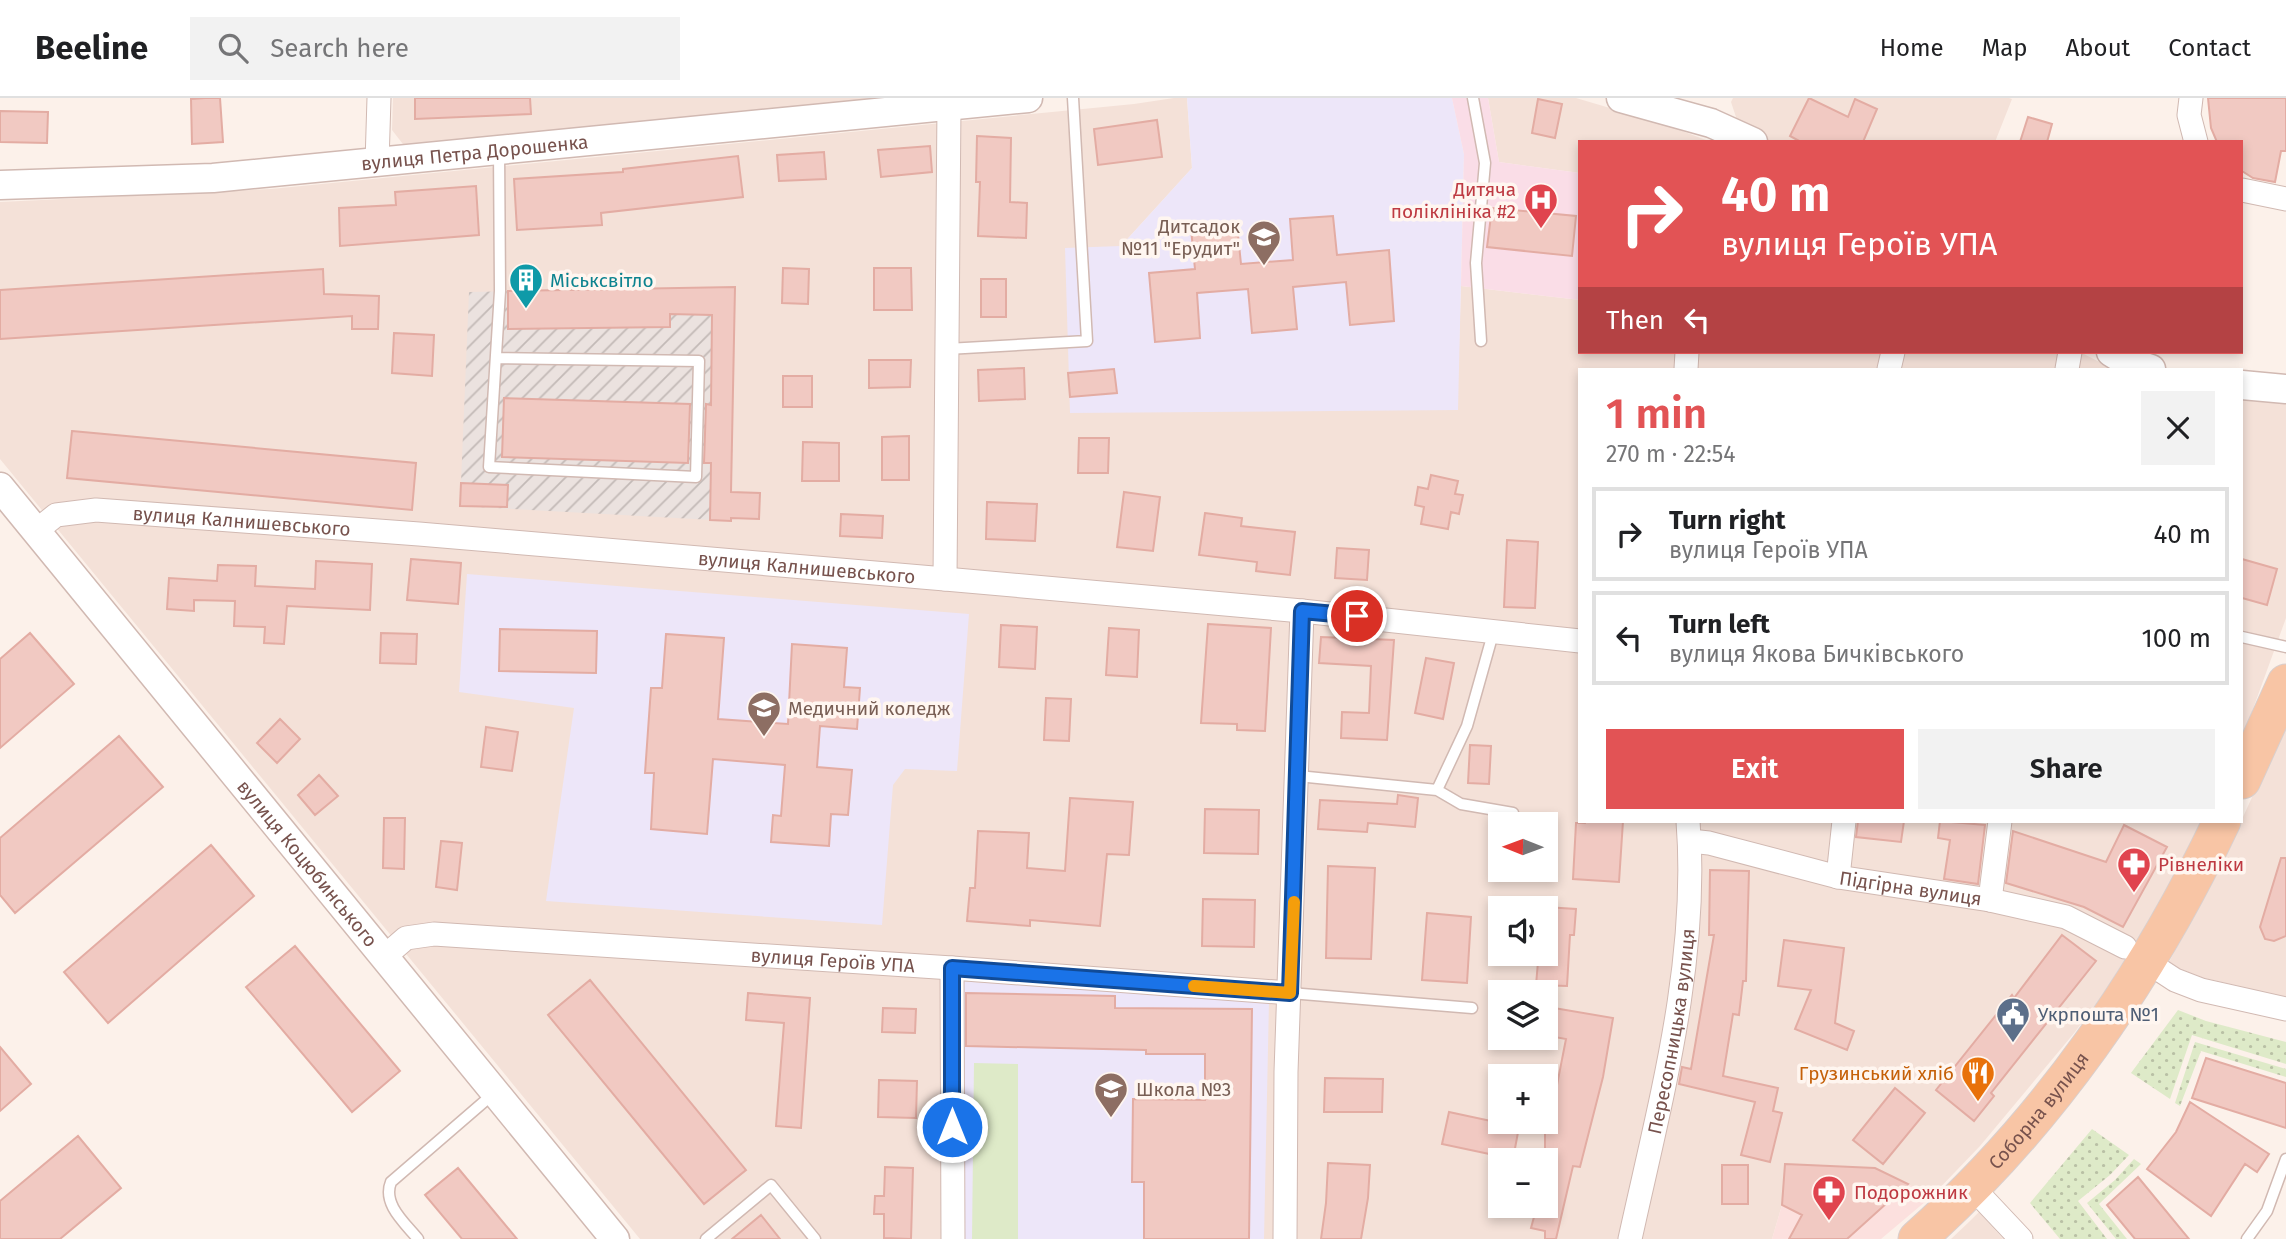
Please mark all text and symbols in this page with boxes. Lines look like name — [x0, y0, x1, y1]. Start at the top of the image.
search box — [190, 17, 680, 80]
text: Beeline — [35, 28, 148, 68]
icon: search — [214, 29, 252, 67]
text: Search here — [270, 33, 409, 64]
text: Home — [1880, 34, 1944, 62]
text: Map — [1982, 34, 2028, 62]
text: About — [2066, 34, 2130, 62]
text: Contact — [2168, 34, 2251, 62]
street label: вулиця Петра Дорошенка — [360, 130, 589, 175]
text: 40 m — [1721, 165, 1830, 224]
icon: right — [1606, 168, 1697, 259]
place label: Дитяча поліклініка #2 — [1391, 178, 1516, 223]
hospital icon: Дитяча поліклініка #2 — [1522, 181, 1560, 230]
place label: Дитсадок №11 "Ерудит" — [1121, 215, 1240, 260]
school or university icon: Дитсадок №11 "Ерудит" — [1245, 218, 1283, 267]
text: вулиця Героїв УПА — [1721, 225, 1997, 263]
building icon: Міськсвітло — [507, 261, 545, 310]
place label: Міськсвітло — [550, 269, 654, 292]
icon: left — [1678, 301, 1716, 339]
text: Then — [1606, 305, 1664, 336]
text: 1 min — [1606, 389, 1707, 439]
button: close — [2141, 391, 2215, 465]
text: 270 m · 22:54 — [1606, 440, 1736, 468]
street label: вулиця Калнишевського — [132, 501, 351, 540]
text: Turn right — [1669, 505, 1786, 536]
icon: right — [1610, 515, 1648, 553]
text: 40 m — [2153, 519, 2211, 550]
text: вулиця Героїв УПА — [1669, 536, 1868, 564]
street label: вулиця Калнишевського — [697, 546, 917, 588]
pin — [1327, 586, 1387, 646]
icon: arrive — [1338, 597, 1376, 635]
text: Turn left — [1669, 609, 1770, 640]
icon: left — [1610, 619, 1648, 657]
text: 100 m — [2142, 623, 2211, 654]
text: вулиця Якова Бичківського — [1669, 640, 1964, 668]
school or university icon: Медичний коледж — [745, 689, 783, 738]
place label: Медичний коледж — [788, 697, 951, 720]
button: Exit — [1606, 729, 1904, 809]
button: Share — [1918, 729, 2215, 809]
street label: вулиця Коцюбинського — [233, 775, 383, 951]
north arrow — [1488, 812, 1558, 882]
map controls — [1488, 812, 1558, 1218]
pharmacy icon: Рівнеліки — [2115, 845, 2153, 894]
place label: Рівнеліки — [2158, 853, 2244, 876]
street label: Підгірна вулиця — [1838, 866, 1983, 910]
button: sound — [1488, 896, 1558, 966]
street label: Пересопницька вулиця — [1642, 928, 1699, 1136]
street label: вулиця Героїв УПА — [750, 943, 916, 977]
button: layers — [1488, 980, 1558, 1050]
public building icon: Укрпошта №1 — [1994, 995, 2032, 1044]
place label: Укрпошта №1 — [2038, 1003, 2159, 1026]
street label: Соборна вулиця — [1983, 1047, 2093, 1174]
restaurant icon: Грузинський хліб — [1959, 1054, 1997, 1103]
place label: Грузинський хліб — [1799, 1062, 1954, 1085]
button: + — [1488, 1064, 1558, 1134]
school or university icon: Школа №3 — [1092, 1070, 1130, 1119]
place label: Школа №3 — [1136, 1078, 1231, 1101]
position arrow — [915, 1090, 989, 1164]
button: − — [1488, 1148, 1558, 1218]
pharmacy icon: Подорожник — [1810, 1173, 1848, 1222]
place label: Подорожник — [1854, 1181, 1968, 1204]

